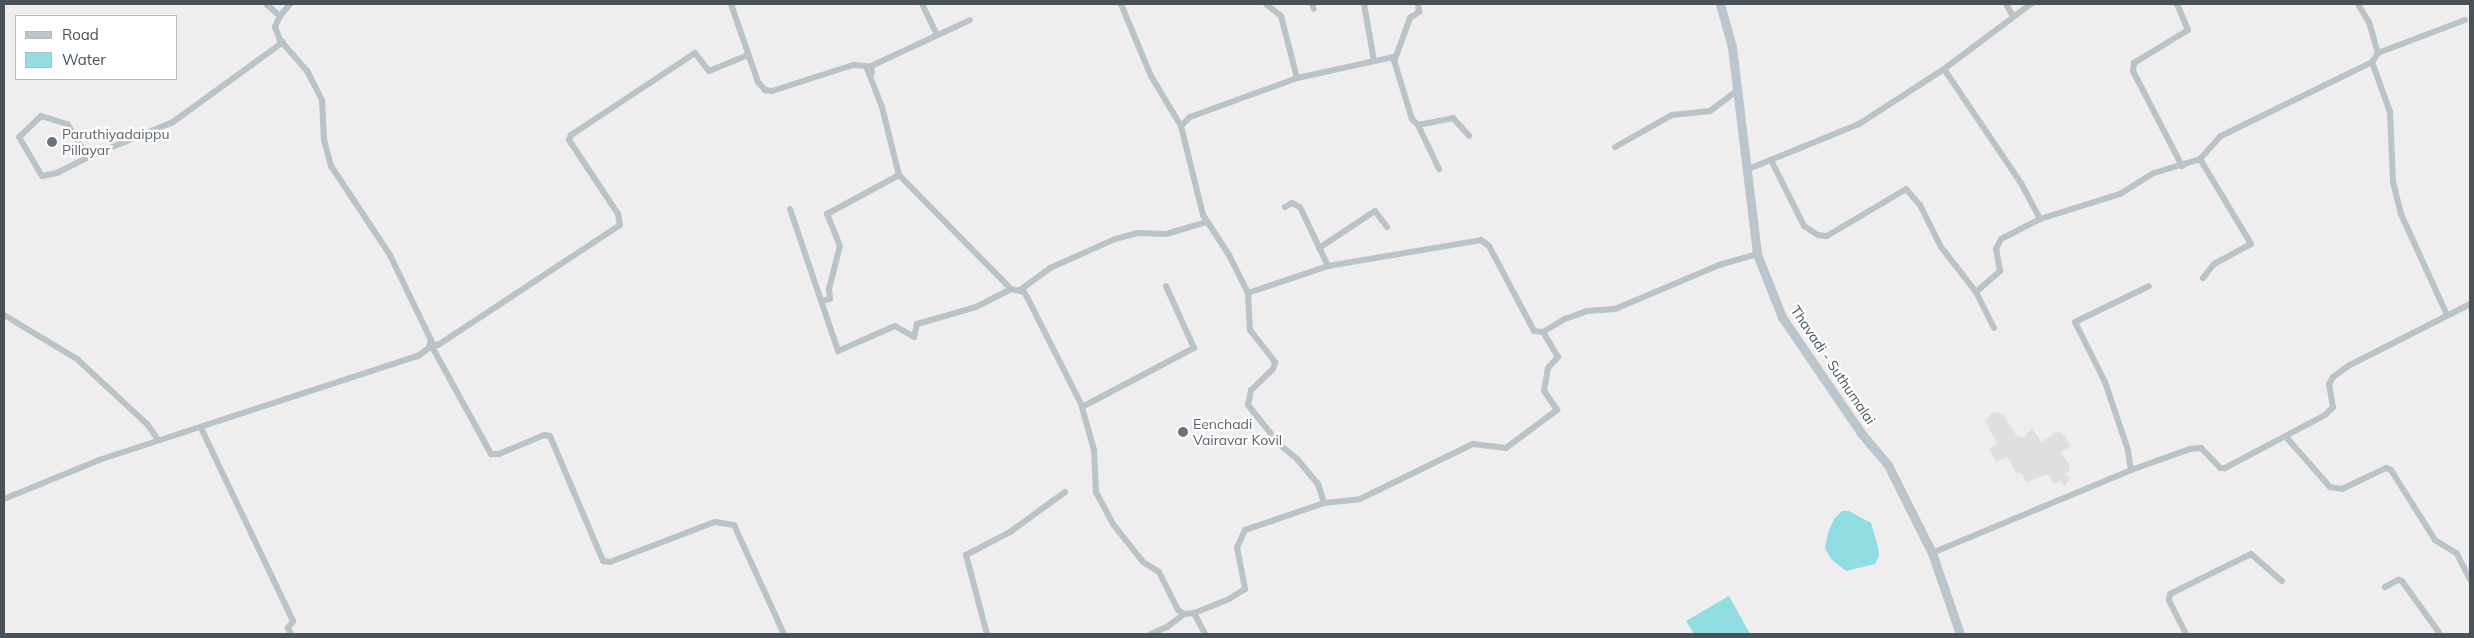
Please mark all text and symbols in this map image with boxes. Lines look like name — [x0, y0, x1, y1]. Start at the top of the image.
legend — [15, 15, 178, 80]
text: Road — [62, 25, 99, 44]
text: Water — [62, 50, 106, 69]
place label: Paruthiyadaippu Pillayar — [62, 126, 169, 158]
marker: Paruthiyadaippu Pillayar — [46, 136, 58, 148]
street label: Thavadi - Suthumalai — [1787, 302, 1879, 428]
place label: Eenchadi Vairavar Kovil — [1193, 416, 1282, 448]
marker: Eenchadi Vairavar Kovil — [1177, 426, 1189, 438]

